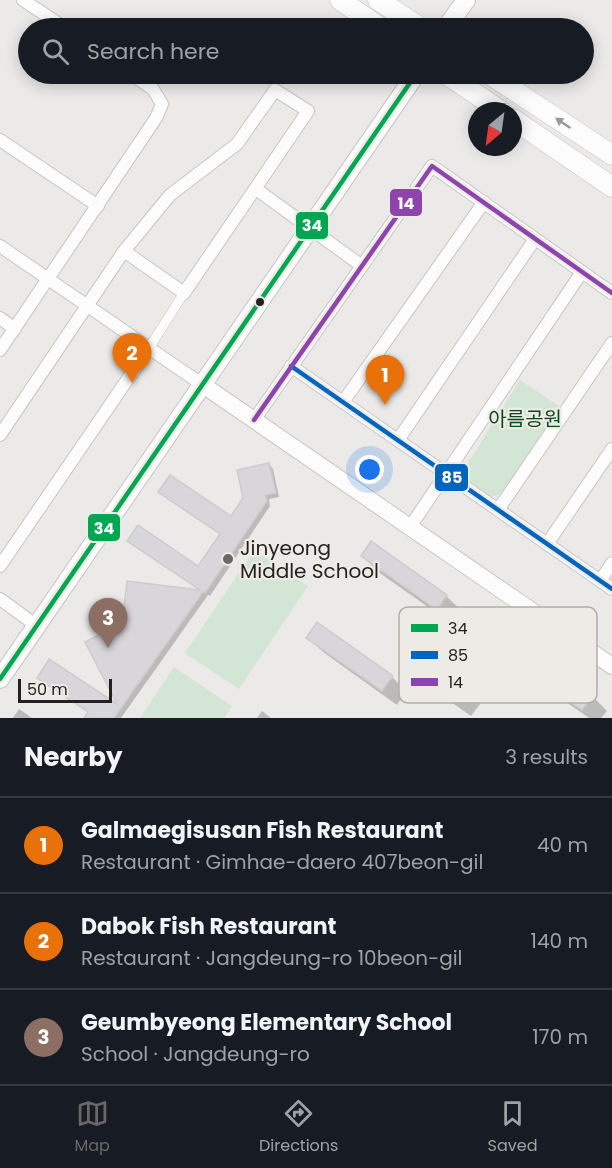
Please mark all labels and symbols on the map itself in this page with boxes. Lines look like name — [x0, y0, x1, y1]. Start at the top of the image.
north arrow — [468, 102, 522, 156]
one-way arrow — [555, 117, 571, 128]
line badge: 14 — [389, 188, 423, 217]
text: 14 — [398, 192, 415, 215]
line badge: 34 — [295, 211, 329, 240]
text: 34 — [302, 214, 322, 237]
unlabelled marker — [254, 296, 266, 308]
pin: 2 — [112, 334, 152, 383]
pin: 1 — [366, 356, 404, 405]
park label: 아름공원 — [488, 405, 562, 433]
your location — [355, 455, 384, 484]
line badge: 85 — [434, 463, 469, 492]
text: 85 — [442, 466, 462, 489]
line badge: 34 — [87, 513, 121, 542]
text: 34 — [94, 517, 114, 540]
place label: Jinyeong Middle School — [240, 534, 379, 585]
marker: Jinyeong Middle School — [221, 552, 235, 566]
pin: 3 — [88, 598, 128, 648]
legend — [399, 607, 597, 703]
text: 34 — [448, 617, 468, 640]
text: 85 — [448, 644, 468, 667]
text: 14 — [448, 671, 463, 694]
scale bar — [18, 676, 112, 704]

